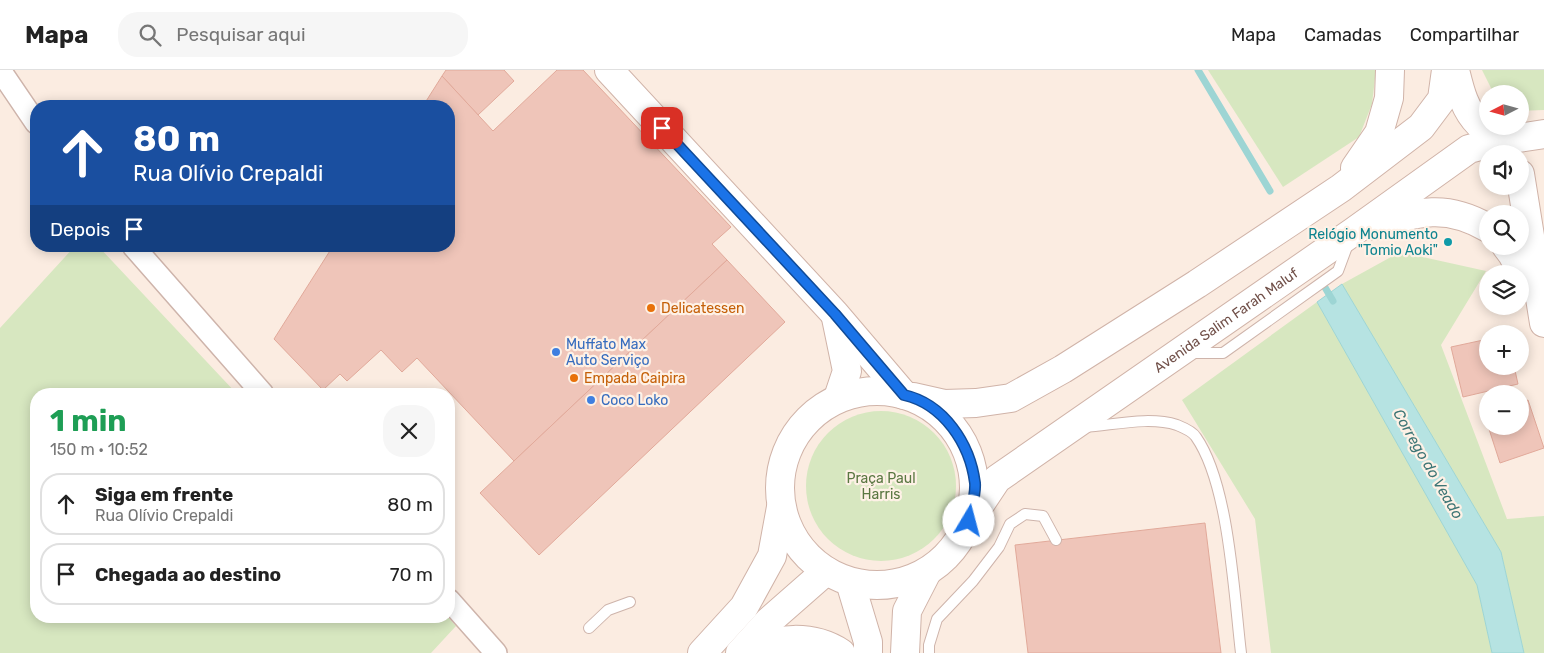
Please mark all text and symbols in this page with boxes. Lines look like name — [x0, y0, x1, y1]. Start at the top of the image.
search box — [118, 12, 468, 57]
text: Mapa — [25, 21, 88, 49]
icon: search — [136, 21, 164, 49]
text: Pesquisar aqui — [176, 23, 306, 46]
text: Mapa — [1231, 24, 1276, 46]
text: Camadas — [1304, 24, 1382, 46]
text: Compartilhar — [1410, 24, 1519, 46]
north arrow — [1479, 85, 1529, 135]
map controls — [1479, 85, 1529, 435]
pin — [641, 107, 683, 149]
icon: arrive — [648, 114, 676, 142]
text: 80 m — [133, 118, 220, 160]
icon: ahead — [50, 120, 115, 185]
button: sound — [1479, 145, 1529, 195]
text: Rua Olívio Crepaldi — [133, 160, 323, 187]
button: search — [1479, 205, 1529, 255]
icon: arrive — [120, 215, 148, 243]
text: Depois — [50, 218, 110, 241]
place label: Relógio Monumento "Tomio Aoki" — [1308, 226, 1438, 259]
marker: Relógio Monumento "Tomio Aoki" — [1442, 236, 1454, 248]
street label: Avenida Salim Farah Maluf — [1151, 264, 1302, 376]
button: layers — [1479, 265, 1529, 315]
place label: Delicatessen — [661, 300, 745, 317]
marker: Delicatessen — [645, 302, 657, 314]
button: + — [1479, 325, 1529, 375]
place label: Muffato Max Auto Serviço — [566, 336, 649, 369]
marker: Muffato Max Auto Serviço — [550, 346, 562, 358]
place label: Empada Caipira — [584, 370, 686, 387]
marker: Empada Caipira — [568, 372, 580, 384]
button: − — [1479, 385, 1529, 435]
place label: Coco Loko — [601, 392, 668, 409]
marker: Coco Loko — [585, 394, 597, 406]
text: 1 min — [50, 403, 127, 439]
button: close — [383, 405, 435, 457]
water label: Corrego do Veado — [1389, 406, 1467, 523]
text: 150 m · 10:52 — [50, 440, 148, 459]
park label: Praça Paul Harris — [846, 470, 916, 503]
text: Siga em frente — [95, 483, 233, 506]
icon: ahead — [52, 490, 80, 518]
text: 80 m — [387, 493, 433, 516]
position arrow — [942, 494, 994, 546]
text: Rua Olívio Crepaldi — [95, 506, 233, 525]
icon: arrive — [52, 560, 80, 588]
text: Chegada ao destino — [95, 563, 281, 586]
text: 70 m — [390, 563, 433, 586]

